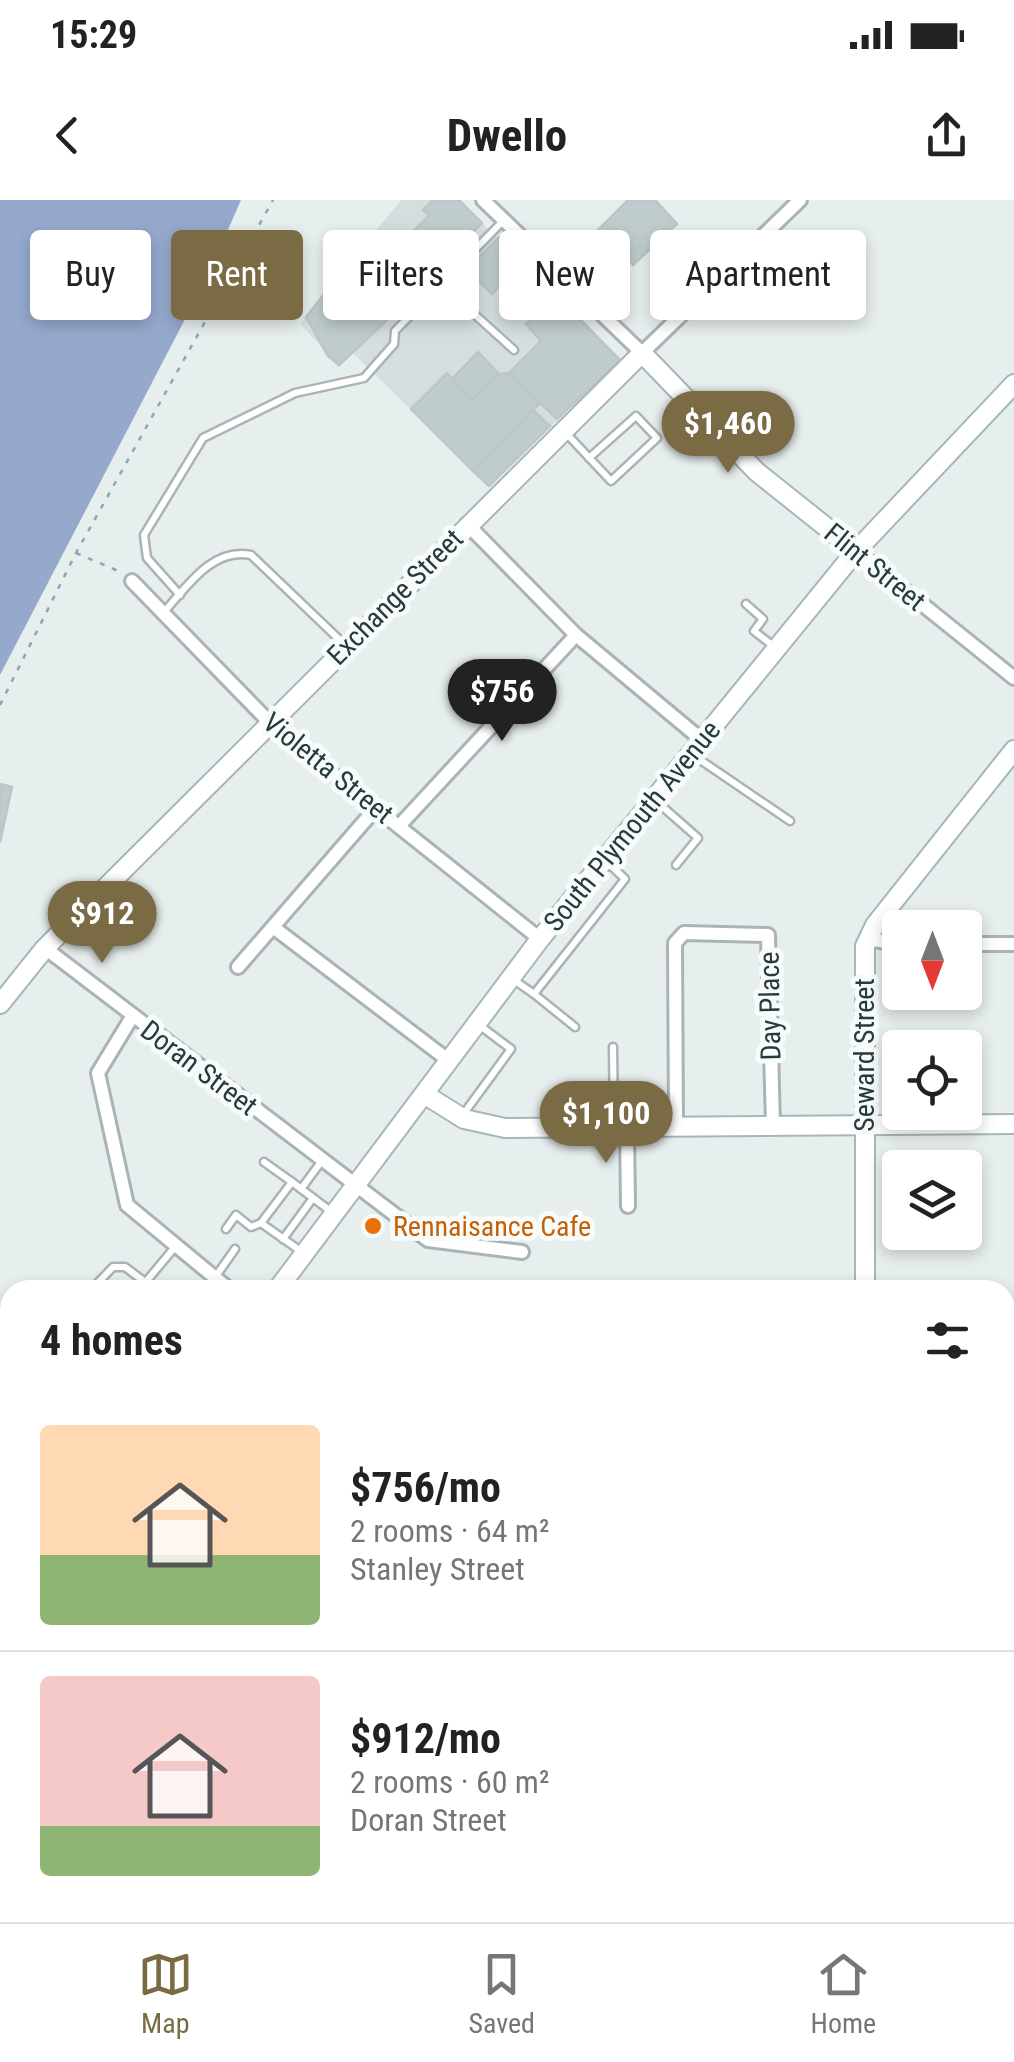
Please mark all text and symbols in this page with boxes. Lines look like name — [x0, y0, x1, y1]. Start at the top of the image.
text: 15:29 — [50, 13, 137, 57]
icon: back — [40, 108, 95, 163]
icon: share — [919, 108, 974, 163]
text: Dwello — [447, 109, 567, 162]
chip: Buy — [30, 230, 151, 320]
chip: Rent — [171, 230, 303, 320]
chip: Filters — [323, 230, 479, 320]
chip: New — [499, 230, 630, 320]
chip: Apartment — [650, 230, 866, 320]
pin: $1,460 — [647, 391, 809, 476]
text: $1,460 — [684, 404, 772, 442]
street label: Flint Street — [818, 516, 932, 618]
street label: Exchange Street — [320, 522, 470, 672]
pin: $756 — [443, 659, 561, 744]
text: $756 — [470, 672, 534, 710]
street label: Violetta Street — [256, 706, 400, 830]
street label: South Plymouth Avenue — [537, 714, 727, 938]
pin: $912 — [43, 881, 161, 966]
text: $912 — [70, 894, 134, 932]
north arrow — [882, 910, 982, 1010]
map controls — [882, 910, 982, 1250]
street label: Day Place — [753, 951, 787, 1061]
street label: Seward Street — [848, 978, 881, 1132]
street label: Doran Street — [134, 1014, 264, 1122]
button: locate — [882, 1030, 982, 1130]
pin: $1,100 — [525, 1081, 687, 1166]
text: $1,100 — [562, 1094, 650, 1132]
button: layers — [882, 1150, 982, 1250]
place label: Rennaisance Cafe — [393, 1210, 591, 1243]
marker: Rennaisance Cafe — [362, 1215, 384, 1237]
icon: filters — [920, 1313, 975, 1368]
text: 4 homes — [40, 1316, 183, 1365]
text: $756/mo — [350, 1463, 501, 1512]
icon: home — [120, 1465, 240, 1585]
text: 2 rooms · 64 m² — [350, 1512, 549, 1550]
text: Stanley Street — [350, 1550, 525, 1588]
text: $912/mo — [350, 1714, 501, 1763]
icon: home — [120, 1716, 240, 1836]
text: 2 rooms · 60 m² — [350, 1763, 549, 1801]
text: Doran Street — [350, 1801, 507, 1839]
tab: Map — [138, 1947, 193, 2040]
tab: Saved — [468, 1947, 535, 2040]
tab: Home — [811, 1947, 876, 2040]

